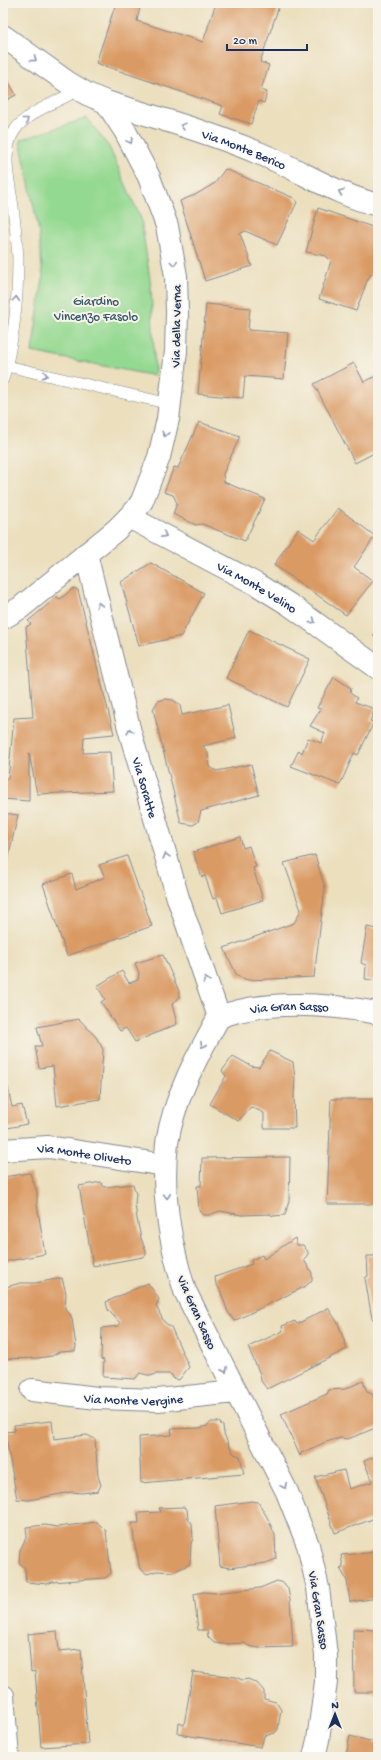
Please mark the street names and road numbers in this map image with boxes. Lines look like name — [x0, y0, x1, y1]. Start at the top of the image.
street label: Via Monte Berico — [199, 127, 288, 174]
street label: Via della Verna — [169, 284, 186, 368]
street label: Via Monte Velino — [213, 559, 299, 618]
street label: Via Soratte — [127, 755, 160, 820]
street label: Via Gran Sasso — [248, 1000, 330, 1019]
street label: Via Monte Oliveto — [36, 1142, 133, 1170]
street label: Via Gran Sasso — [172, 1273, 219, 1352]
street label: Via Monte Vergine — [82, 1391, 184, 1410]
street label: Via Gran Sasso — [304, 1569, 331, 1651]

